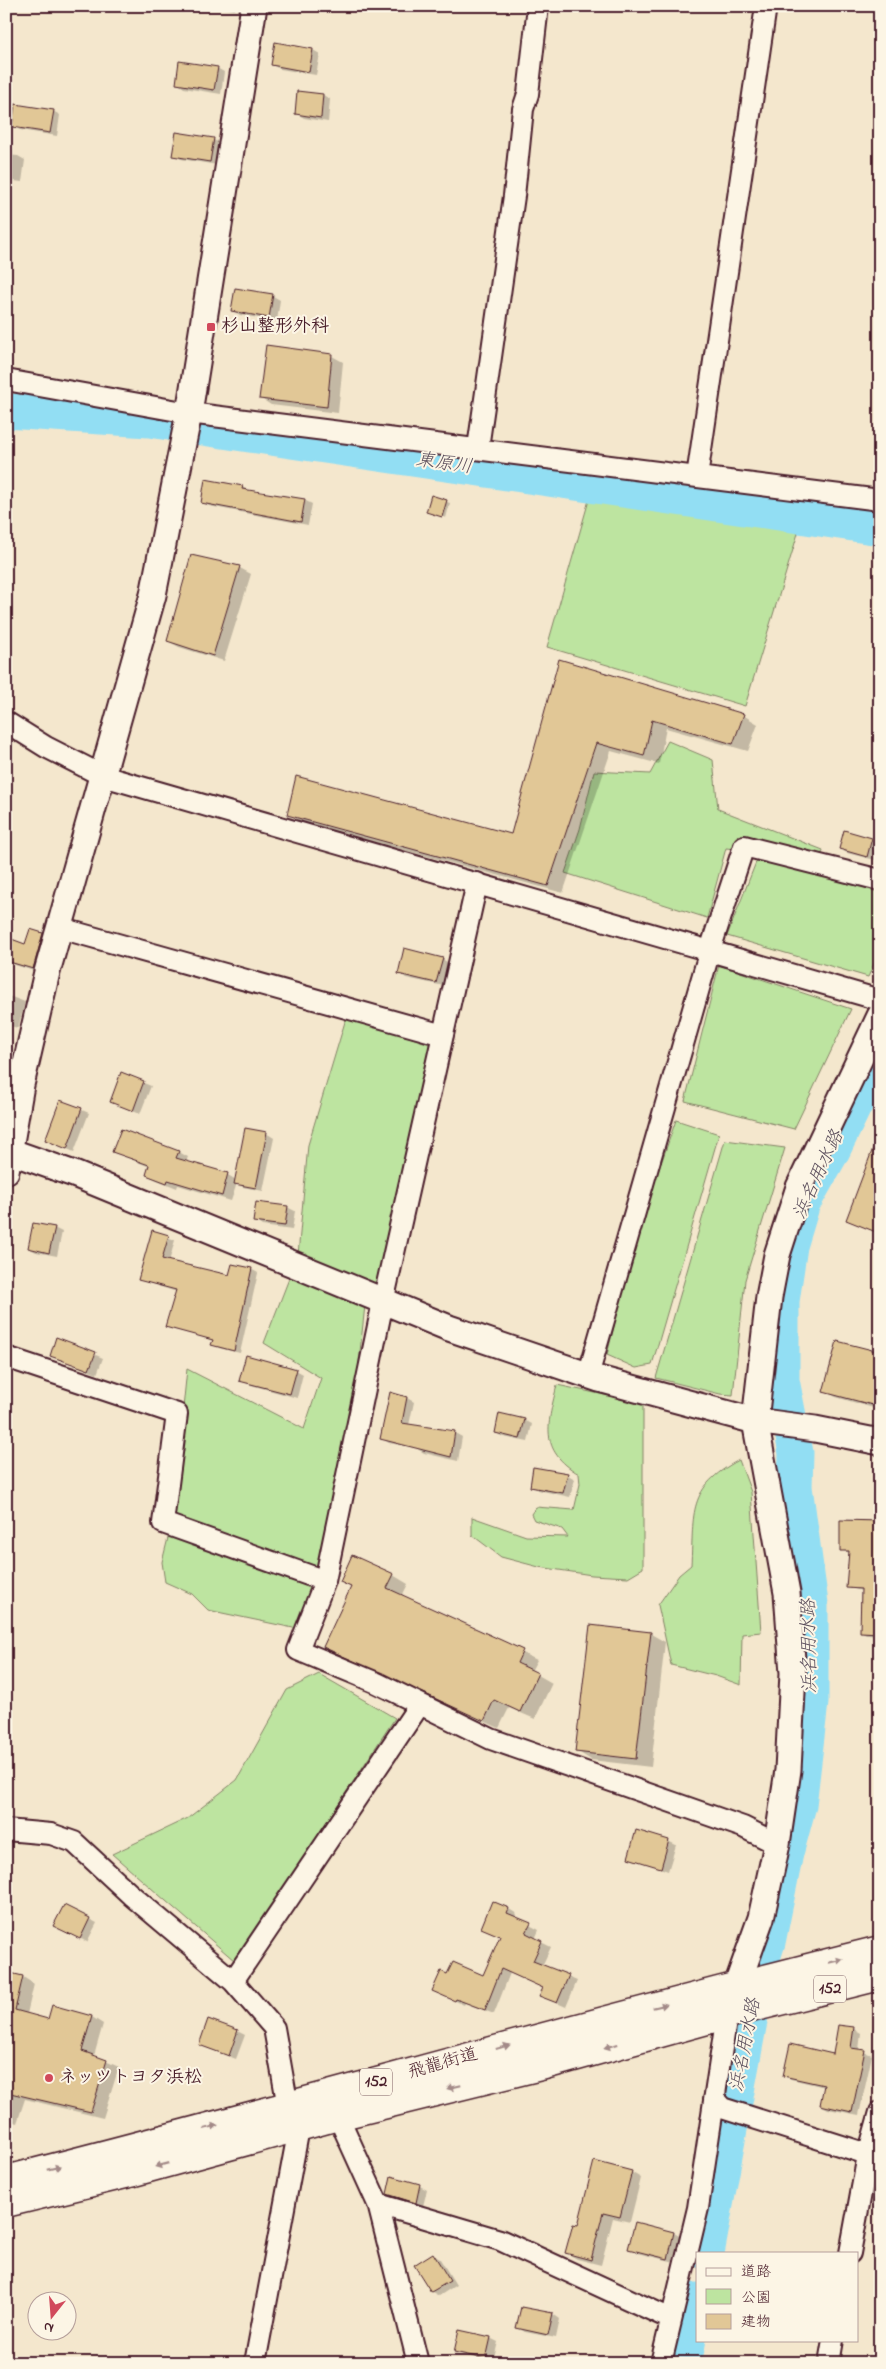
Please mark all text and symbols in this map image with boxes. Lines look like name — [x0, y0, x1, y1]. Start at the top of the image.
place label: 杉山整形外科 — [221, 314, 329, 340]
marker: 杉山整形外科 — [205, 321, 217, 333]
water label: 東原川 — [414, 447, 474, 481]
water label: 浜名用水路 — [787, 1125, 852, 1224]
water label: 浜名用水路 — [796, 1597, 824, 1694]
one-way arrow — [829, 1957, 844, 1965]
road number: 152 — [814, 1976, 846, 2002]
water label: 浜名用水路 — [724, 1995, 769, 2094]
one-way arrow — [652, 2002, 667, 2010]
street label: 飛龍街道 — [405, 2042, 481, 2086]
one-way arrow — [495, 2043, 510, 2051]
one-way arrow — [604, 2043, 619, 2051]
place label: ネッツトヨタ浜松 — [59, 2065, 202, 2091]
road number: 152 — [360, 2068, 392, 2096]
marker: ネッツトヨタ浜松 — [43, 2072, 55, 2084]
one-way arrow — [447, 2083, 462, 2091]
one-way arrow — [203, 2123, 218, 2131]
one-way arrow — [154, 2161, 169, 2169]
one-way arrow — [46, 2163, 61, 2171]
legend — [696, 2252, 858, 2342]
text: 道路 — [741, 2261, 771, 2283]
text: 公園 — [741, 2287, 771, 2309]
north arrow — [28, 2292, 78, 2342]
text: 建物 — [741, 2311, 771, 2333]
text: N — [41, 2316, 56, 2338]

